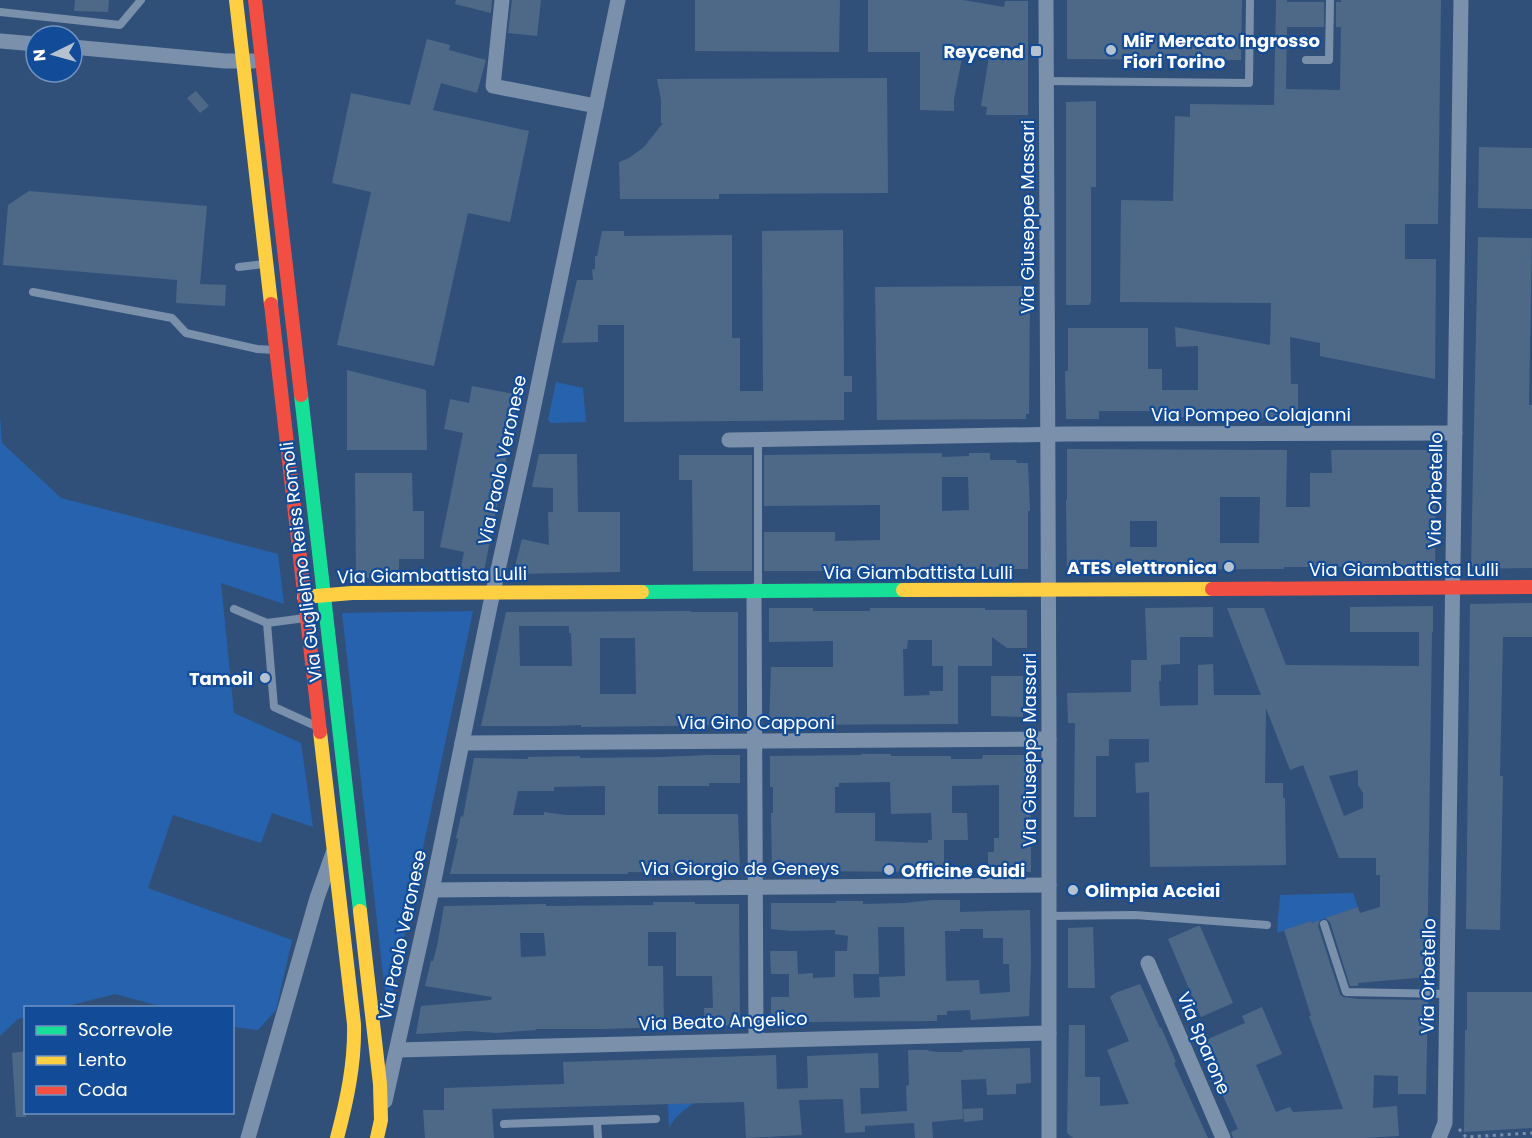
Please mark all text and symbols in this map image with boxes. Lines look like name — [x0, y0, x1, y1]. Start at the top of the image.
north arrow — [24, 24, 84, 84]
place label: MiF Mercato Ingrosso Fiori Torino — [1123, 28, 1320, 74]
place label: Reycend — [943, 39, 1024, 64]
marker: MiF Mercato Ingrosso Fiori Torino — [1104, 43, 1118, 57]
marker: Reycend — [1029, 44, 1043, 58]
text: N — [28, 48, 52, 62]
street label: Via Giuseppe Massari — [1015, 120, 1040, 314]
street label: Via Paolo Veronese — [472, 373, 532, 547]
street label: Via Pompeo Colajanni — [1151, 402, 1351, 427]
street label: Via Orbetello — [1421, 432, 1449, 548]
street label: Via Guglielmo Reiss Romoli — [274, 440, 328, 684]
place label: ATES elettronica — [1067, 555, 1217, 580]
street label: Via Giambattista Lulli — [1309, 557, 1499, 582]
street label: Via Giambattista Lulli — [823, 560, 1013, 585]
marker: ATES elettronica — [1222, 560, 1236, 574]
street label: Via Giambattista Lulli — [337, 561, 527, 589]
street label: Via Giuseppe Massari — [1017, 653, 1042, 847]
place label: Tamoil — [189, 666, 253, 691]
marker: Tamoil — [258, 671, 272, 685]
street label: Via Gino Capponi — [677, 710, 835, 735]
street label: Via Paolo Veronese — [372, 848, 432, 1022]
street label: Via Giorgio de Geneys — [641, 856, 839, 881]
place label: Officine Guidi — [901, 858, 1025, 883]
marker: Officine Guidi — [882, 863, 896, 877]
place label: Olimpia Acciai — [1085, 878, 1220, 903]
marker: Olimpia Acciai — [1066, 883, 1080, 897]
street label: Via Orbetello — [1414, 918, 1442, 1034]
street label: Via Sparone — [1171, 988, 1237, 1098]
legend — [24, 1006, 234, 1114]
street label: Via Beato Angelico — [638, 1006, 808, 1036]
text: Scorrevole — [78, 1017, 173, 1042]
text: Lento — [78, 1047, 127, 1072]
text: Coda — [78, 1077, 128, 1102]

